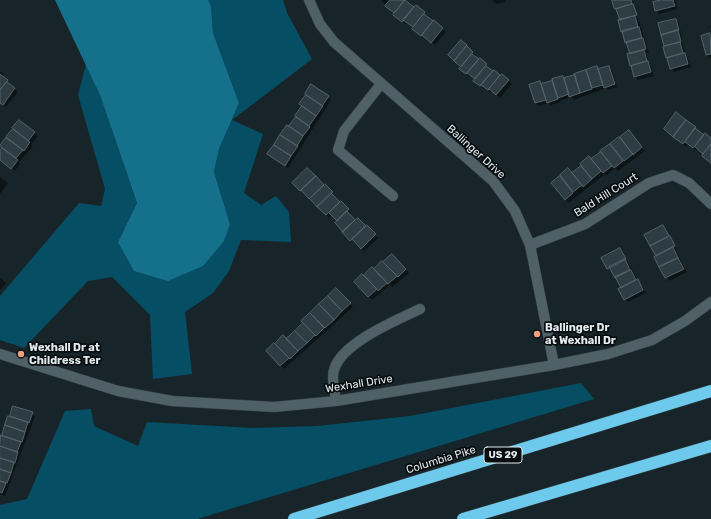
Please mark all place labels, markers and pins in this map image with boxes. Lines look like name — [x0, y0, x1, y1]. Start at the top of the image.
place label: Ballinger Dr at Wexhall Dr — [545, 321, 616, 347]
marker: Ballinger Dr at Wexhall Dr — [532, 329, 542, 339]
place label: Wexhall Dr at Childress Ter — [29, 341, 101, 367]
marker: Wexhall Dr at Childress Ter — [16, 349, 26, 359]

